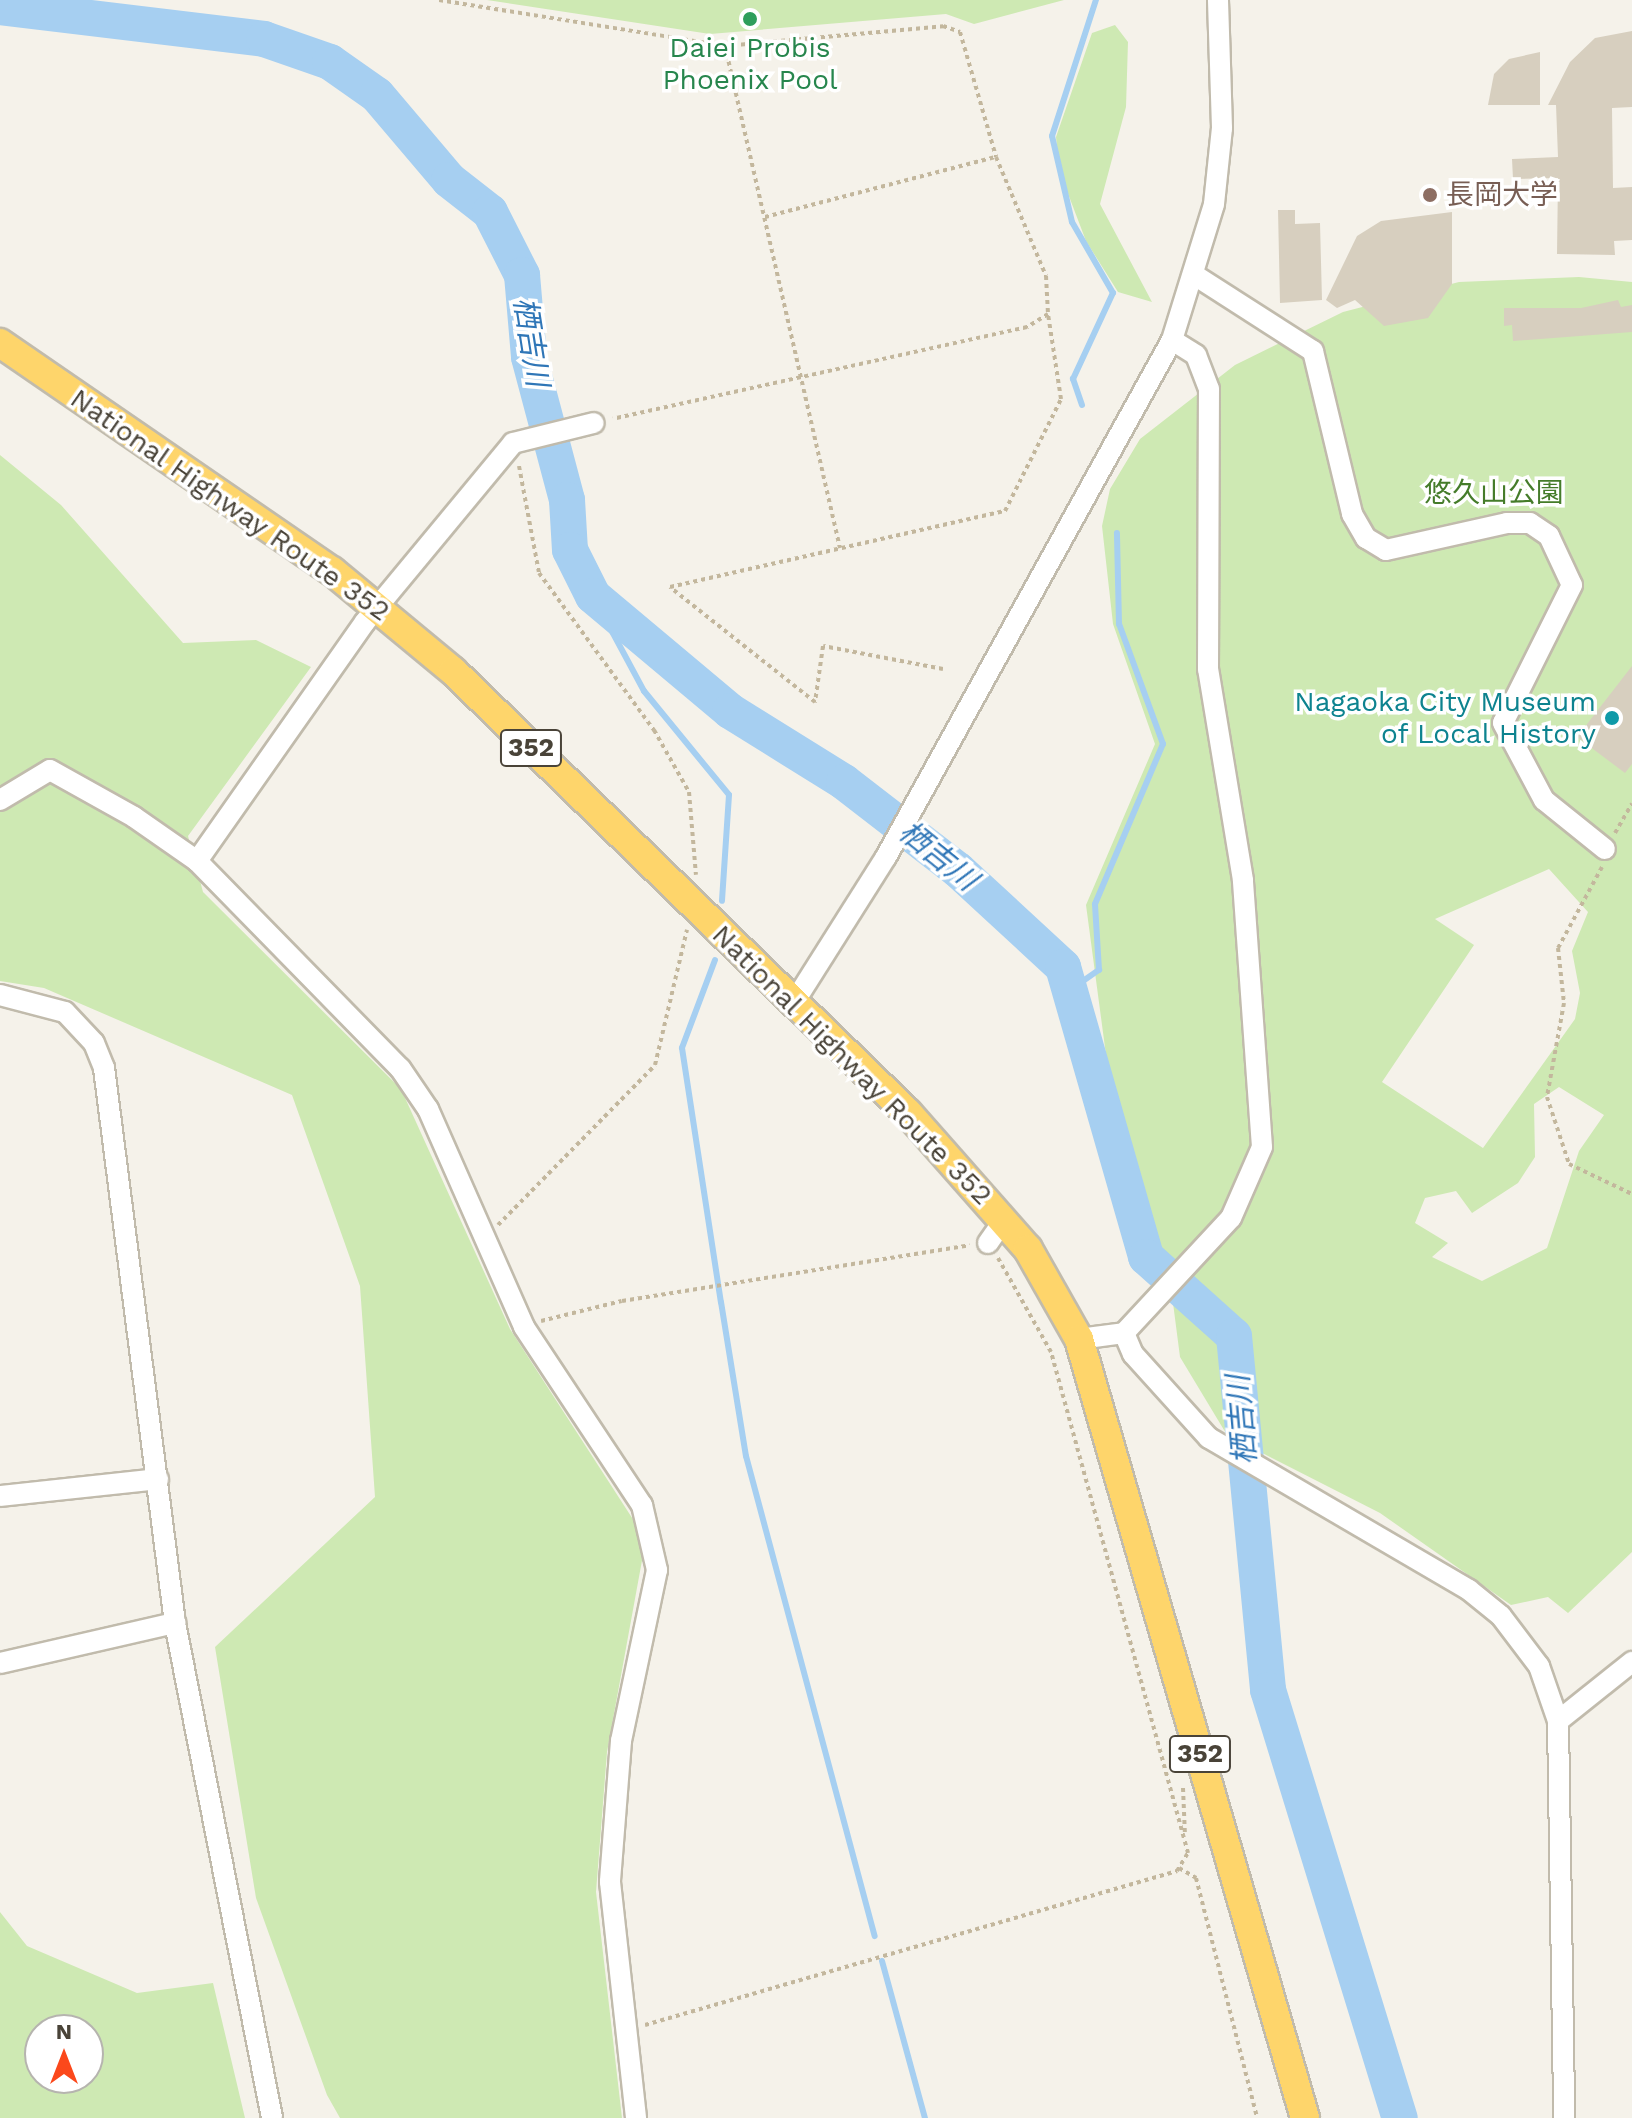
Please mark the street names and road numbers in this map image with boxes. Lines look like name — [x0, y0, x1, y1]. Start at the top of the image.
street label: National Highway Route 352 — [63, 381, 397, 629]
road number: 352 — [499, 726, 563, 770]
street label: National Highway Route 352 — [704, 917, 1000, 1213]
road number: 352 — [1168, 1732, 1232, 1776]

